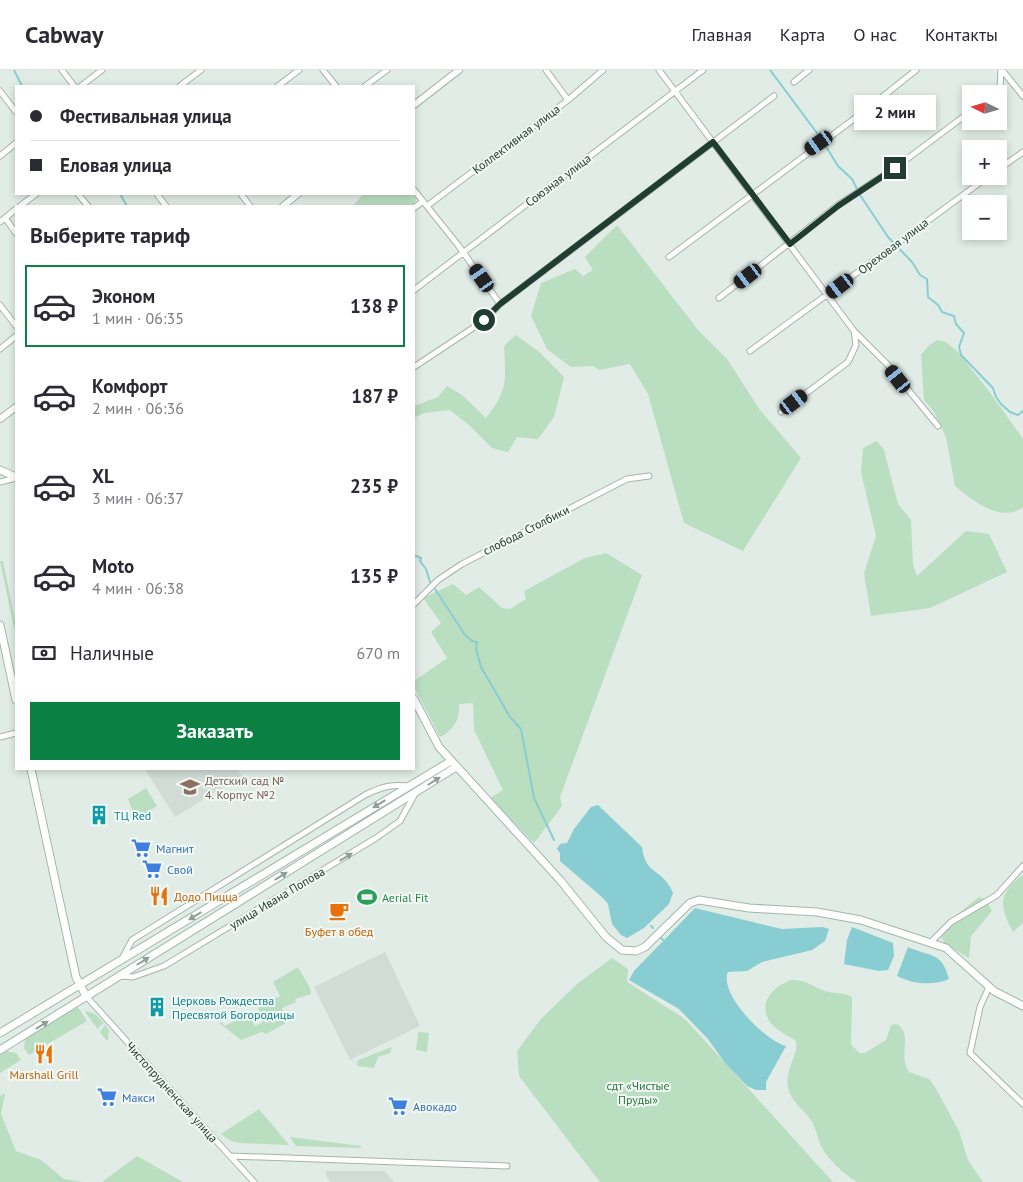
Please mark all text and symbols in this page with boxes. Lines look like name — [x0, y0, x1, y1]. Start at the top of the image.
text: Cabway — [25, 19, 103, 50]
text: Главная — [691, 23, 752, 46]
text: Карта — [780, 23, 825, 46]
text: О нас — [853, 23, 897, 46]
text: Контакты — [925, 23, 998, 46]
north arrow — [962, 85, 1008, 130]
map controls — [962, 85, 1007, 240]
callout: 2 мин — [854, 96, 936, 131]
street label: Коллективная улица — [469, 101, 563, 177]
text: 2 мин — [874, 102, 916, 122]
text: Фестивальная улица — [60, 104, 232, 128]
car — [802, 128, 835, 158]
button: + — [962, 140, 1007, 185]
street label: Союзная улица — [522, 150, 594, 210]
text: Еловая улица — [60, 153, 172, 177]
route end — [884, 157, 906, 179]
button: − — [962, 195, 1007, 240]
street label: Ореховая улица — [855, 215, 931, 277]
text: Выберите тариф — [30, 221, 190, 249]
car — [467, 261, 496, 295]
car — [731, 261, 764, 291]
car — [823, 271, 856, 301]
icon: car — [32, 284, 77, 329]
text: Эконом — [92, 284, 155, 308]
text: 138 ₽ — [350, 294, 398, 318]
text: 1 мин · 06:35 — [92, 308, 184, 328]
route start — [473, 309, 495, 331]
car — [882, 363, 913, 395]
icon: car — [32, 374, 77, 419]
text: Комфорт — [92, 374, 168, 398]
text: 187 ₽ — [351, 384, 398, 408]
car — [777, 387, 810, 417]
text: 2 мин · 06:36 — [92, 398, 184, 418]
icon: car — [32, 464, 77, 509]
text: XL — [92, 464, 114, 488]
text: 235 ₽ — [350, 474, 398, 498]
text: 3 мин · 06:37 — [92, 488, 184, 508]
street label: слобода Столбики — [480, 502, 572, 558]
icon: car — [32, 554, 77, 599]
text: Moto — [92, 554, 134, 578]
text: 135 ₽ — [350, 564, 398, 588]
text: 4 мин · 06:38 — [92, 578, 184, 598]
icon: cash — [30, 639, 58, 667]
text: Наличные — [70, 641, 154, 665]
text: 670 m — [357, 643, 400, 663]
button: Заказать — [30, 702, 400, 760]
place label: Детский сад № 4. Корпус №2 — [205, 773, 284, 802]
school or university icon: Детский сад № 4. Корпус №2 — [179, 776, 201, 798]
one-way arrow — [427, 776, 440, 786]
one-way arrow — [373, 800, 386, 809]
building icon: ТЦ Red — [88, 804, 110, 826]
place label: ТЦ Red — [114, 808, 151, 823]
supermarket icon: Магнит — [130, 837, 152, 859]
place label: Магнит — [156, 841, 194, 856]
one-way arrow — [339, 852, 352, 861]
supermarket icon: Свой — [141, 858, 163, 880]
place label: Свой — [167, 862, 193, 877]
street label: улица Ивана Попова — [227, 864, 327, 932]
one-way arrow — [274, 871, 287, 880]
restaurant icon: Додо Пицца — [148, 885, 170, 907]
sports icon: Aerial Fit — [356, 886, 378, 908]
place label: Додо Пицца — [174, 889, 238, 904]
place label: Aerial Fit — [382, 890, 428, 905]
cafe icon: Буфет в обед — [328, 900, 350, 922]
one-way arrow — [189, 911, 202, 920]
place label: Буфет в обед — [305, 924, 374, 939]
one-way arrow — [136, 957, 149, 966]
place label: Церковь Рождества Пресвятой Богородицы — [172, 993, 294, 1022]
building icon: Церковь Рождества Пресвятой Богородицы — [146, 996, 168, 1018]
one-way arrow — [35, 1020, 48, 1029]
street label: Чистопрудненская улица — [123, 1039, 221, 1145]
restaurant icon: Marshall Grill — [33, 1043, 55, 1065]
place label: Marshall Grill — [10, 1067, 79, 1082]
park label: сдт «Чистые Пруды» — [606, 1078, 670, 1107]
supermarket icon: Макси — [96, 1086, 118, 1108]
place label: Макси — [122, 1090, 155, 1105]
supermarket icon: Авокадо — [387, 1095, 409, 1117]
place label: Авокадо — [413, 1099, 457, 1114]

